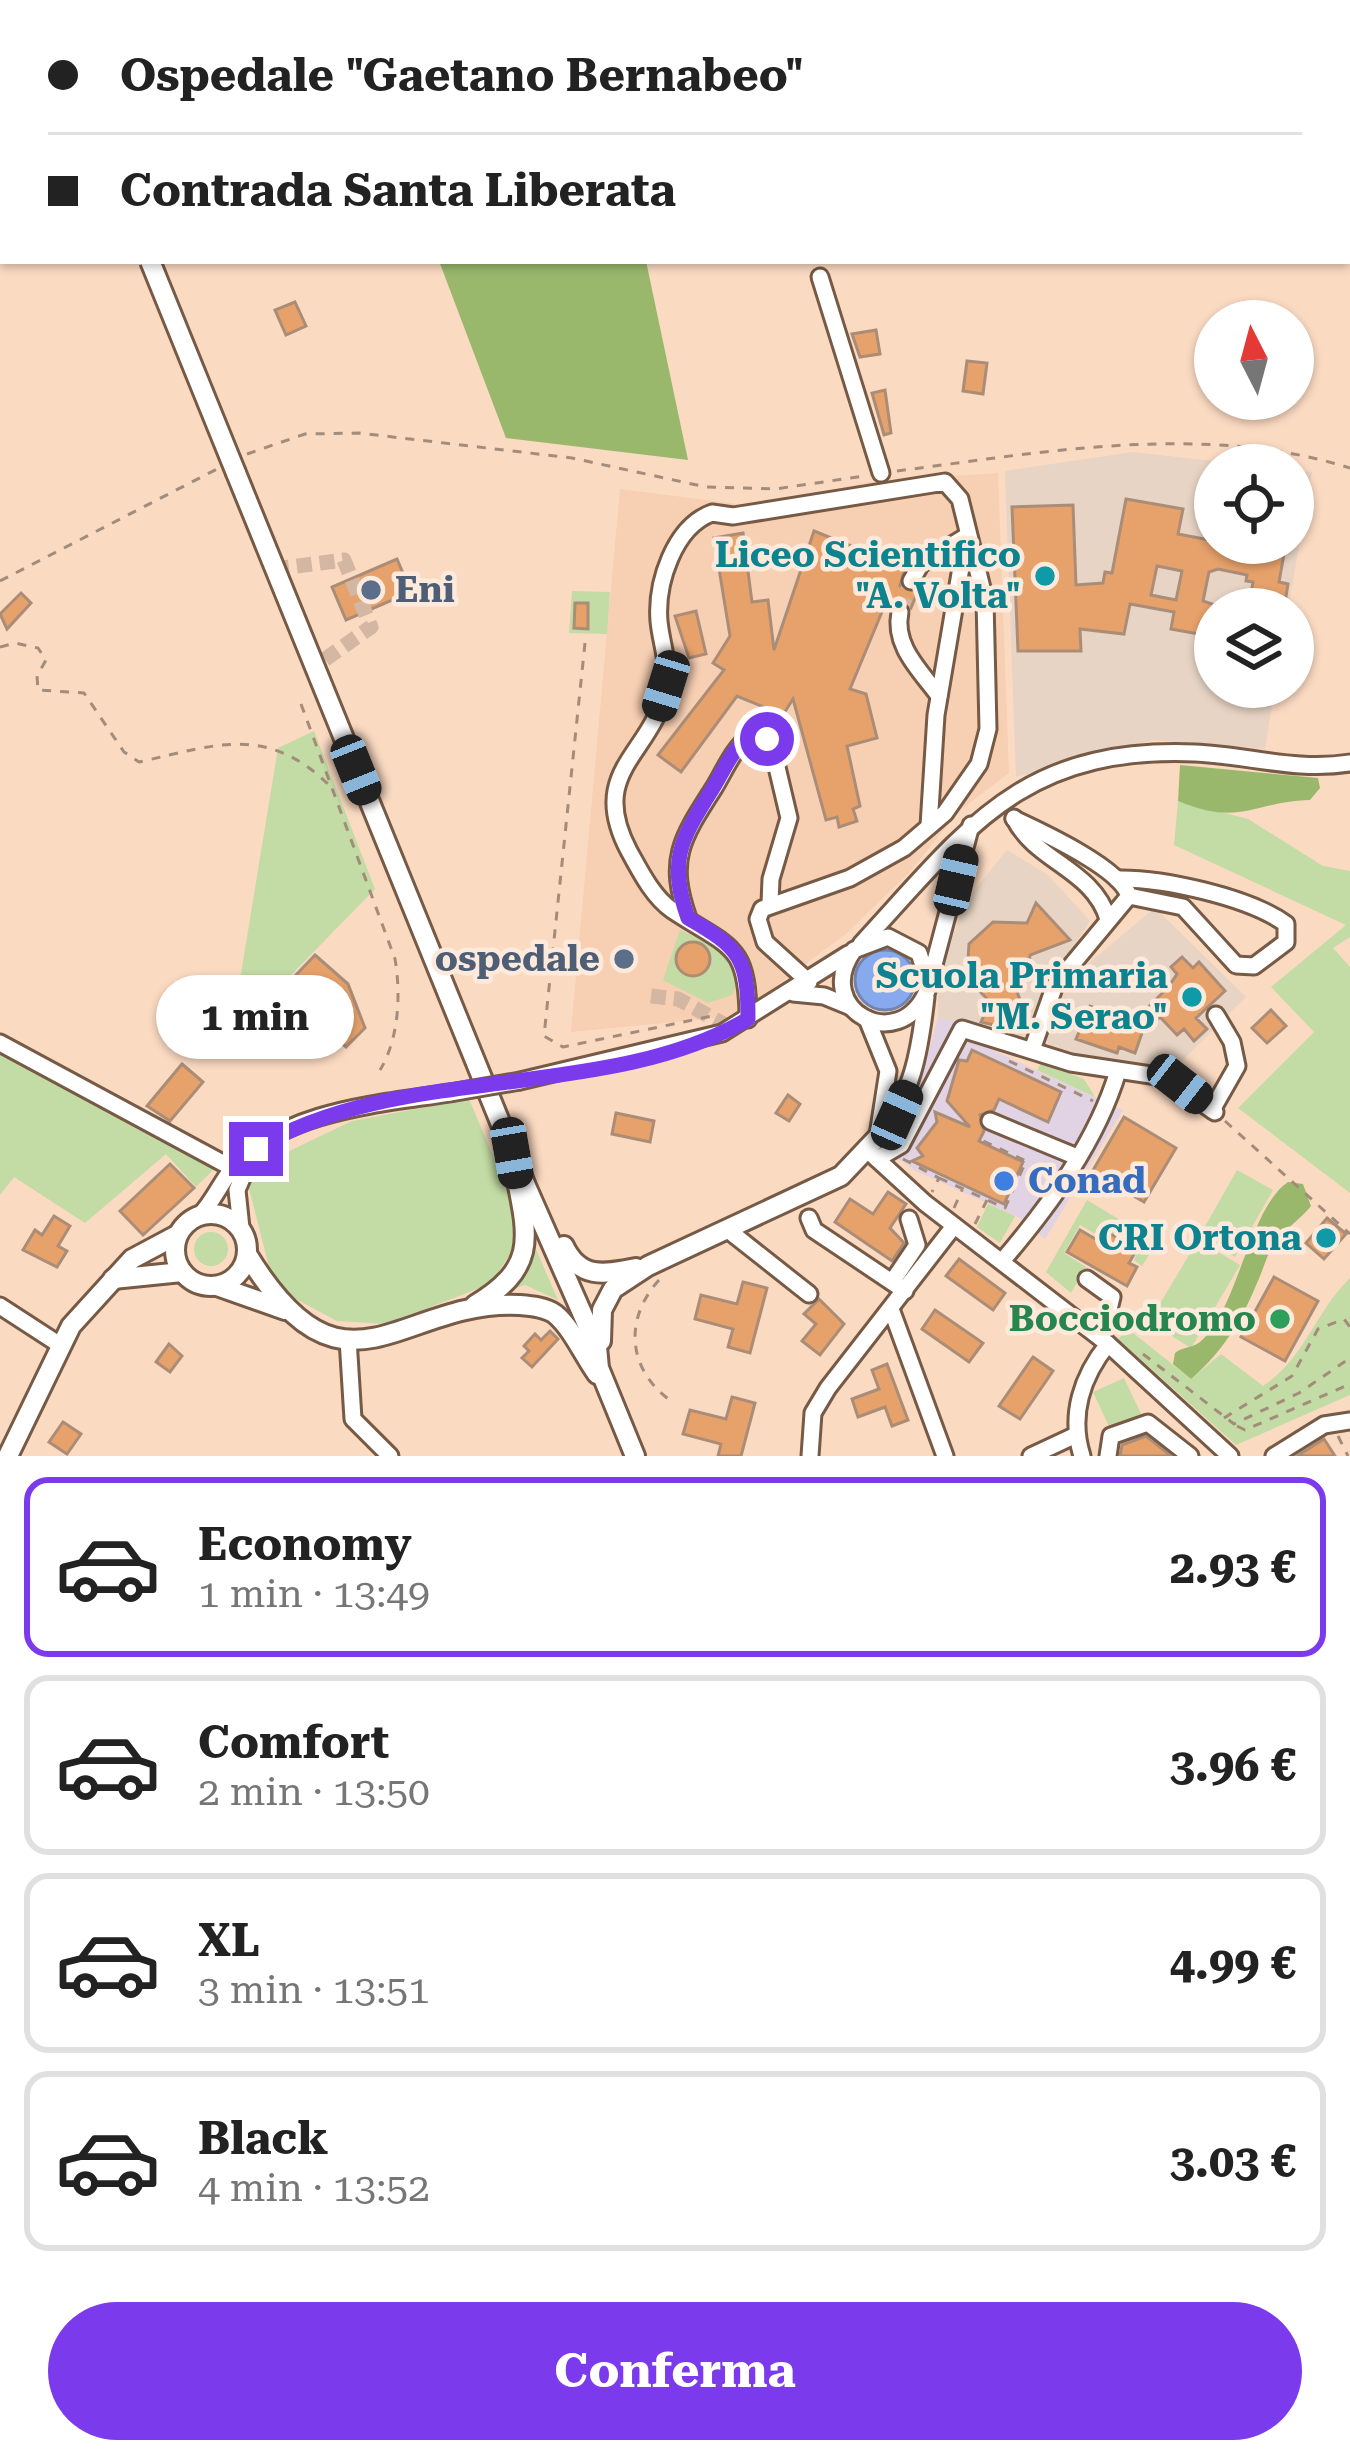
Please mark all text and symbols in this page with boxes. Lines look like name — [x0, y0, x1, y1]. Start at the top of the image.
text: Ospedale "Gaetano Bernabeo" — [120, 49, 804, 102]
text: Contrada Santa Liberata — [120, 164, 676, 217]
north arrow — [1194, 300, 1314, 420]
map controls — [1194, 300, 1314, 708]
button: locate — [1194, 444, 1314, 564]
place label: Liceo Scientifico "A. Volta" — [715, 534, 1021, 617]
marker: Liceo Scientifico "A. Volta" — [1032, 563, 1058, 589]
place label: Eni — [395, 569, 455, 611]
marker: Eni — [358, 577, 384, 603]
button: layers — [1194, 588, 1314, 708]
car — [638, 646, 694, 726]
route start — [740, 712, 794, 766]
car — [326, 730, 386, 810]
car — [930, 841, 982, 919]
place label: ospedale — [435, 938, 600, 980]
marker: ospedale — [611, 946, 637, 972]
place label: Scuola Primaria "M. Serao" — [876, 955, 1168, 1038]
callout: 1 min — [157, 975, 355, 1059]
marker: Scuola Primaria "M. Serao" — [1179, 984, 1205, 1010]
text: 1 min — [201, 994, 309, 1040]
car — [1141, 1048, 1219, 1120]
car — [866, 1075, 928, 1155]
car — [488, 1114, 536, 1192]
route end — [229, 1122, 283, 1176]
place label: Conad — [1028, 1160, 1146, 1202]
marker: Conad — [991, 1168, 1017, 1194]
place label: CRI Ortona — [1098, 1217, 1302, 1259]
marker: CRI Ortona — [1313, 1225, 1339, 1251]
place label: Bocciodromo — [1009, 1298, 1256, 1340]
marker: Bocciodromo — [1267, 1306, 1293, 1332]
icon: car — [54, 1513, 162, 1621]
text: Economy — [198, 1518, 412, 1571]
text: 2.93 € — [1170, 1541, 1296, 1594]
text: 1 min · 13:49 — [198, 1571, 430, 1617]
icon: car — [54, 1711, 162, 1819]
text: Comfort — [198, 1716, 389, 1769]
text: 3.96 € — [1170, 1739, 1296, 1792]
text: 2 min · 13:50 — [198, 1769, 430, 1815]
icon: car — [54, 1909, 162, 2017]
text: XL — [198, 1914, 260, 1967]
text: 4.99 € — [1170, 1937, 1296, 1990]
text: 3 min · 13:51 — [198, 1967, 430, 2013]
icon: car — [54, 2107, 162, 2215]
text: Black — [198, 2112, 328, 2165]
text: 3.03 € — [1170, 2135, 1296, 2188]
text: 4 min · 13:52 — [198, 2165, 430, 2211]
button: Conferma — [48, 2302, 1302, 2440]

